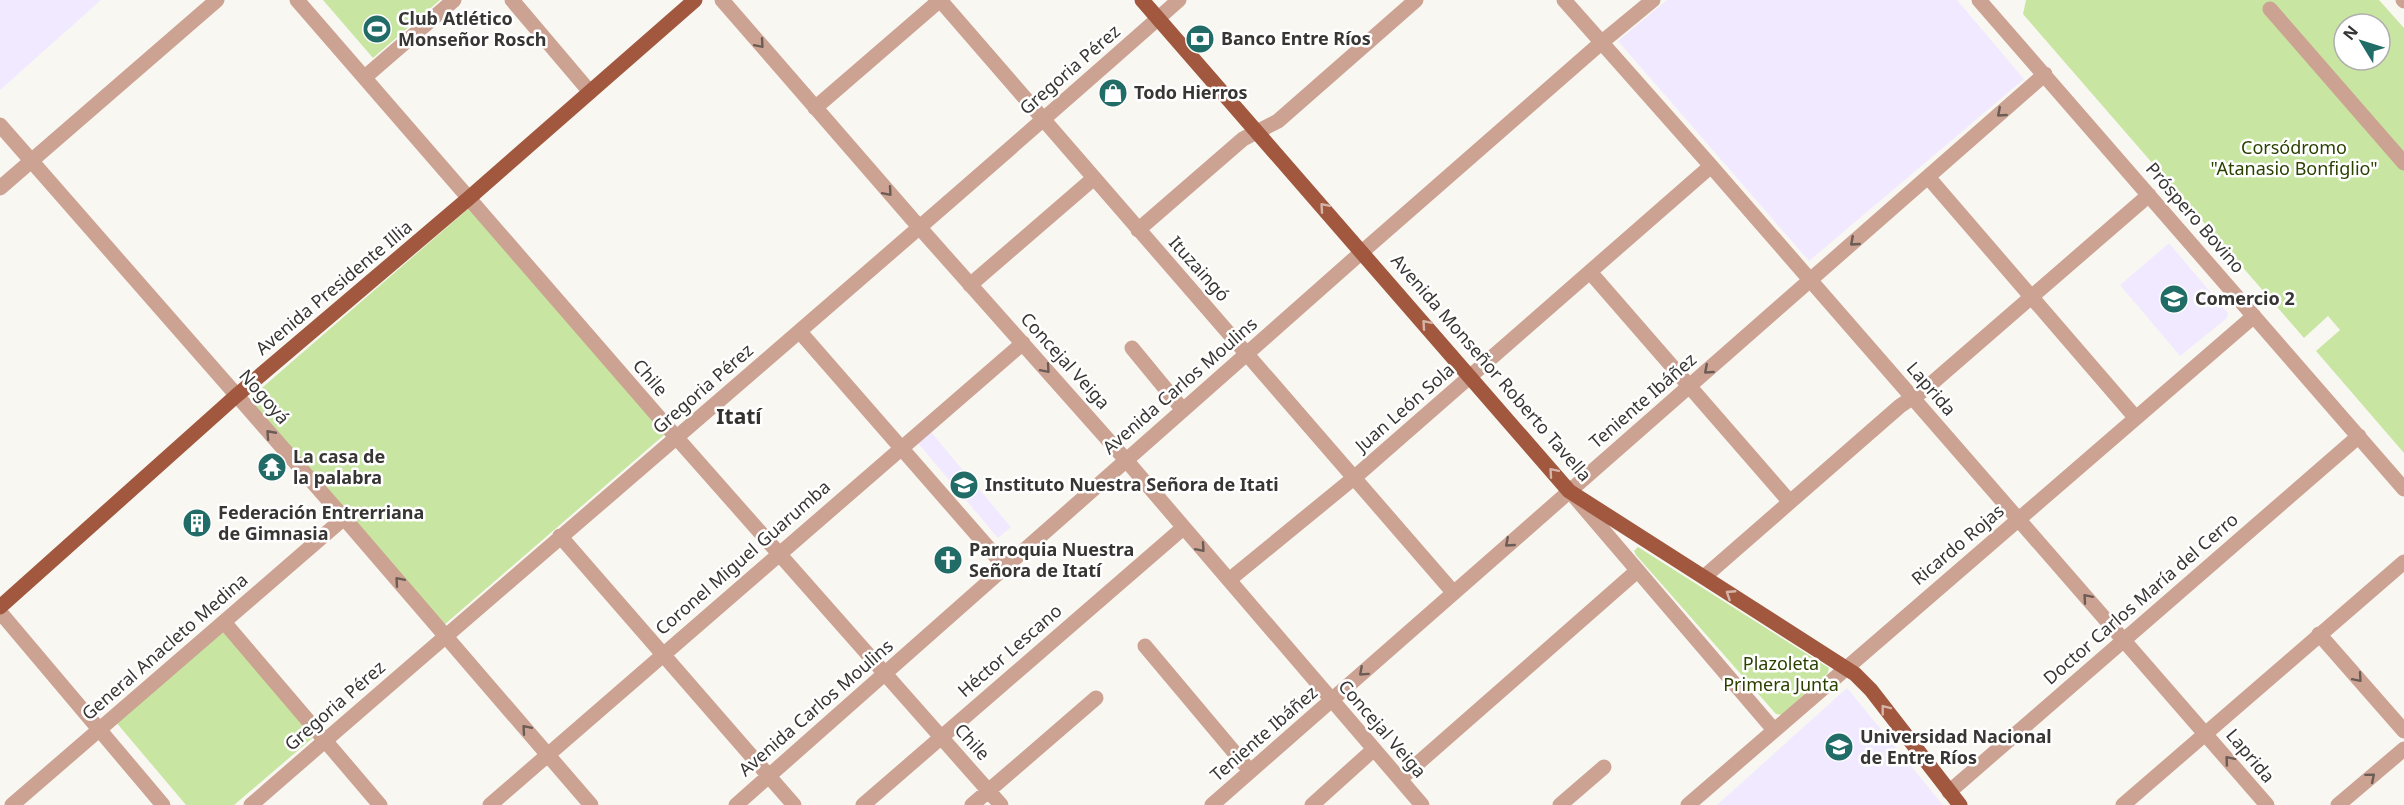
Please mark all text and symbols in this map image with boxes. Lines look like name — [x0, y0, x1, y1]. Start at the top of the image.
place label: Club Atlético Monseñor Rosch — [398, 6, 546, 51]
north arrow — [2332, 12, 2392, 72]
sports icon: Club Atlético Monseñor Rosch — [361, 13, 393, 45]
street label: Gregoria Pérez — [1014, 19, 1125, 120]
text: N — [2338, 21, 2363, 45]
bank icon: Banco Entre Ríos — [1184, 23, 1216, 55]
place label: Banco Entre Ríos — [1221, 26, 1371, 50]
one-way arrow — [753, 37, 764, 48]
shop icon: Todo Hierros — [1097, 77, 1129, 109]
place label: Todo Hierros — [1134, 80, 1248, 104]
one-way arrow — [1997, 106, 2008, 117]
park label: Corsódromo "Atanasio Bonfiglio" — [2210, 135, 2378, 180]
street label: Próspero Bovino — [2141, 157, 2251, 278]
one-way arrow — [881, 185, 892, 195]
one-way arrow — [1320, 203, 1331, 214]
street label: Avenida Presidente Illia — [250, 215, 417, 360]
street label: Ituzaingó — [1164, 231, 1235, 306]
one-way arrow — [1850, 235, 1861, 246]
street label: Avenida Monseñor Roberto Tavella — [1386, 249, 1597, 486]
school or university icon: Comercio 2 — [2158, 283, 2190, 315]
place label: Comercio 2 — [2195, 286, 2295, 310]
street label: Concejal Veiga — [1016, 307, 1116, 414]
street label: Avenida Carlos Moulins — [1097, 311, 1262, 459]
one-way arrow — [1422, 320, 1433, 331]
street label: Gregoria Pérez — [647, 338, 758, 439]
street label: Teniente Ibáñez — [1584, 347, 1701, 453]
street label: Chile — [628, 354, 674, 401]
street label: Laprida — [1902, 356, 1962, 420]
street label: Juan León Sola — [1348, 358, 1459, 458]
one-way arrow — [1039, 362, 1050, 372]
one-way arrow — [1704, 363, 1715, 374]
street label: Nogoyá — [234, 364, 295, 429]
district label: Itatí — [716, 402, 763, 430]
one-way arrow — [266, 430, 277, 441]
place label: La casa de la palabra — [293, 444, 385, 489]
temple icon: La casa de la palabra — [256, 451, 288, 483]
one-way arrow — [1549, 468, 1560, 479]
school or university icon: Instituto Nuestra Señora de Itati — [948, 469, 980, 501]
place label: Instituto Nuestra Señora de Itati — [985, 472, 1279, 496]
street label: Coronel Miguel Guarumba — [650, 475, 835, 640]
street label: Ricardo Rojas — [1906, 498, 2009, 590]
place label: Federación Entrerriana de Gimnasia — [218, 500, 424, 545]
building icon: Federación Entrerriana de Gimnasia — [181, 507, 213, 539]
street label: Doctor Carlos María del Cerro — [2038, 507, 2243, 690]
one-way arrow — [1505, 536, 1516, 547]
place label: Parroquia Nuestra Señora de Itatí — [969, 537, 1134, 582]
one-way arrow — [1194, 541, 1205, 552]
church icon: Parroquia Nuestra Señora de Itatí — [932, 544, 964, 576]
street label: General Anacleto Medina — [76, 567, 252, 725]
one-way arrow — [395, 577, 406, 588]
one-way arrow — [1726, 589, 1736, 601]
one-way arrow — [2083, 594, 2094, 605]
street label: Héctor Lescano — [952, 598, 1066, 702]
street label: Avenida Carlos Moulins — [733, 633, 898, 781]
park label: Plazoleta Primera Junta — [1723, 651, 1839, 696]
street label: Gregoria Pérez — [279, 655, 390, 756]
one-way arrow — [1359, 665, 1370, 676]
one-way arrow — [2351, 671, 2362, 682]
street label: Concejal Veiga — [1333, 674, 1432, 783]
street label: Teniente Ibáñez — [1205, 680, 1322, 786]
one-way arrow — [1882, 705, 1893, 716]
street label: Chile — [950, 718, 996, 765]
street label: Laprida — [2221, 723, 2280, 788]
place label: Universidad Nacional de Entre Ríos — [1860, 724, 2052, 769]
one-way arrow — [522, 725, 533, 736]
school or university icon: Universidad Nacional de Entre Ríos — [1823, 731, 1855, 763]
one-way arrow — [2225, 756, 2236, 767]
one-way arrow — [2364, 773, 2375, 784]

